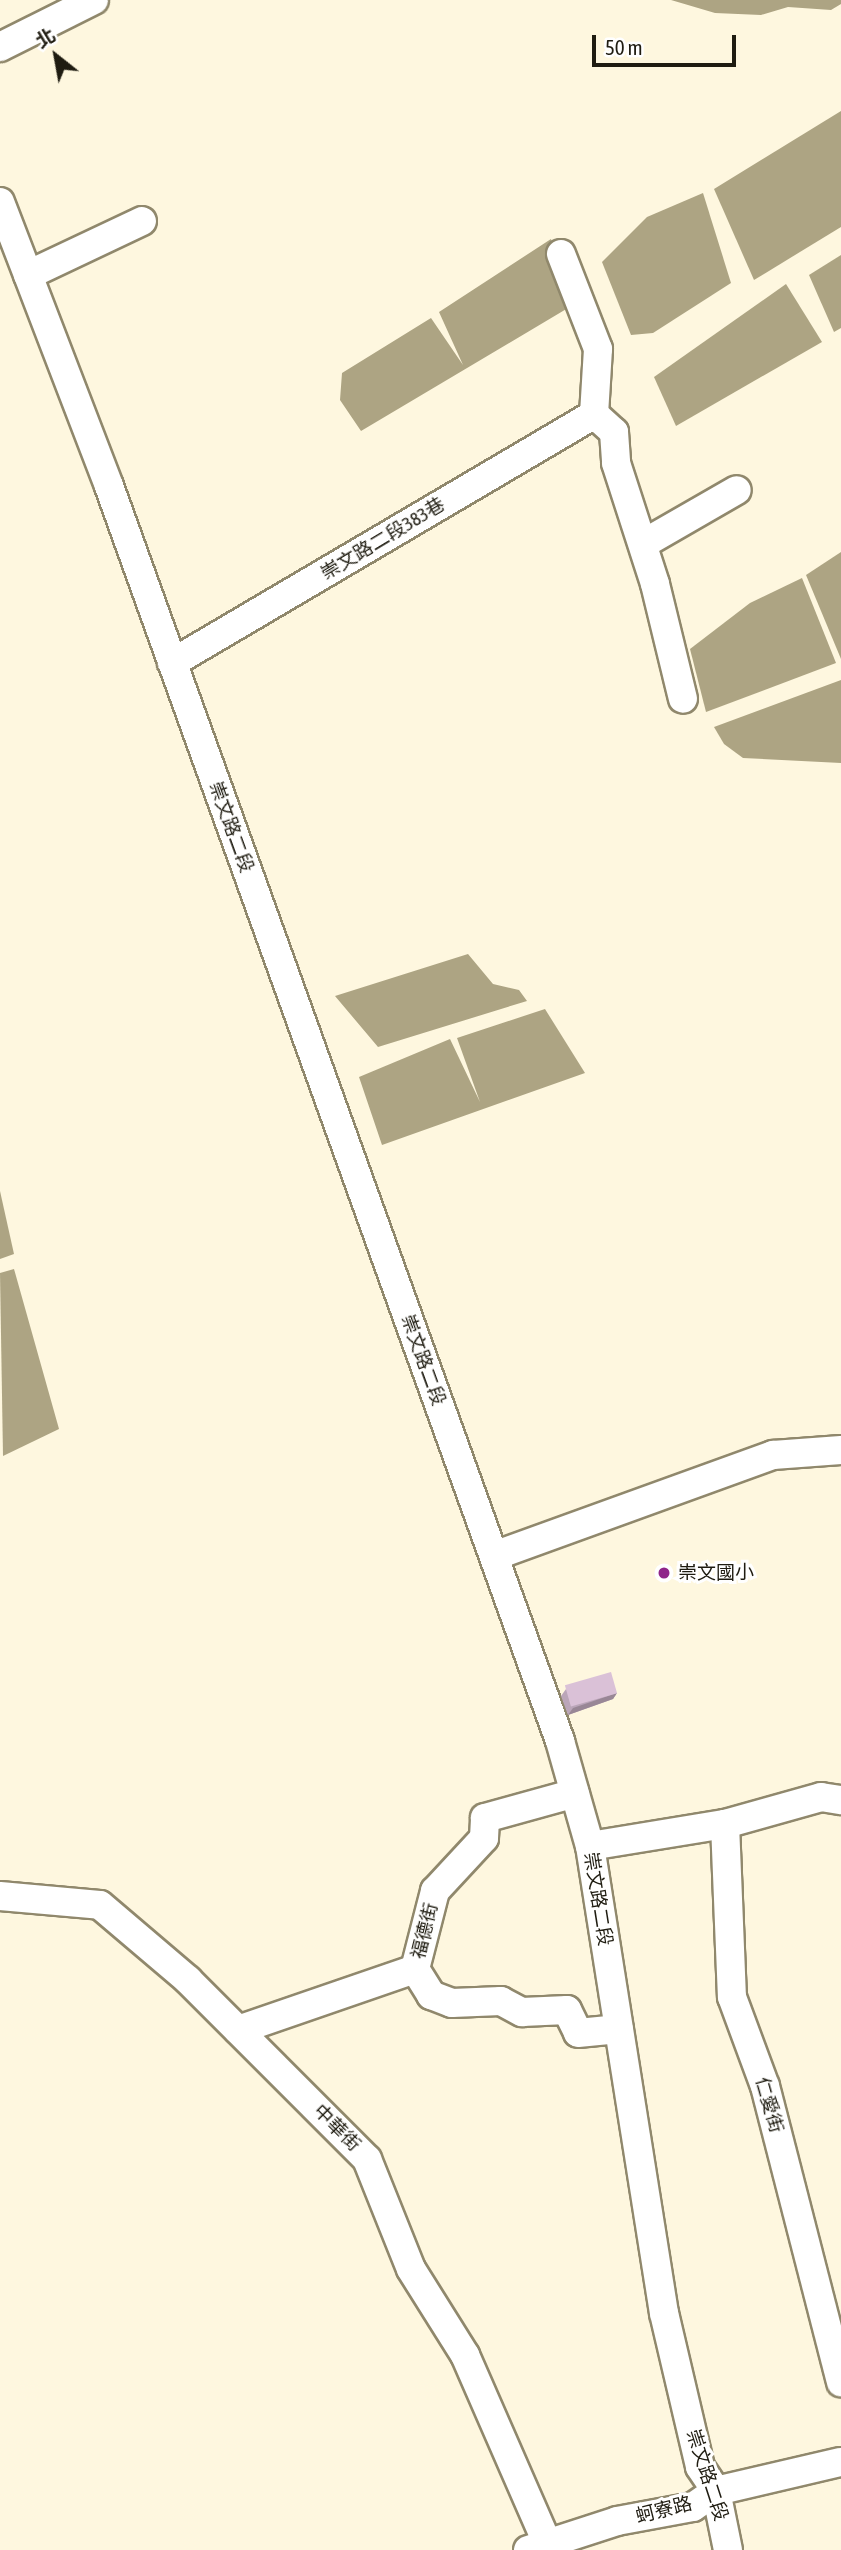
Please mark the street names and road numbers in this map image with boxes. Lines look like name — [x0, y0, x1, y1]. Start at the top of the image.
street label: 崇文路二段383巷 — [317, 493, 449, 585]
street label: 崇文路二段 — [204, 778, 258, 876]
street label: 崇文路二段 — [396, 1311, 450, 1409]
street label: 崇文路二段 — [579, 1850, 617, 1948]
street label: 福德街 — [407, 1901, 443, 1961]
street label: 仁愛街 — [750, 2074, 788, 2136]
street label: 中華街 — [309, 2100, 365, 2156]
street label: 崇文路二段 — [681, 2426, 733, 2524]
street label: 蚵寮路 — [634, 2492, 694, 2528]

